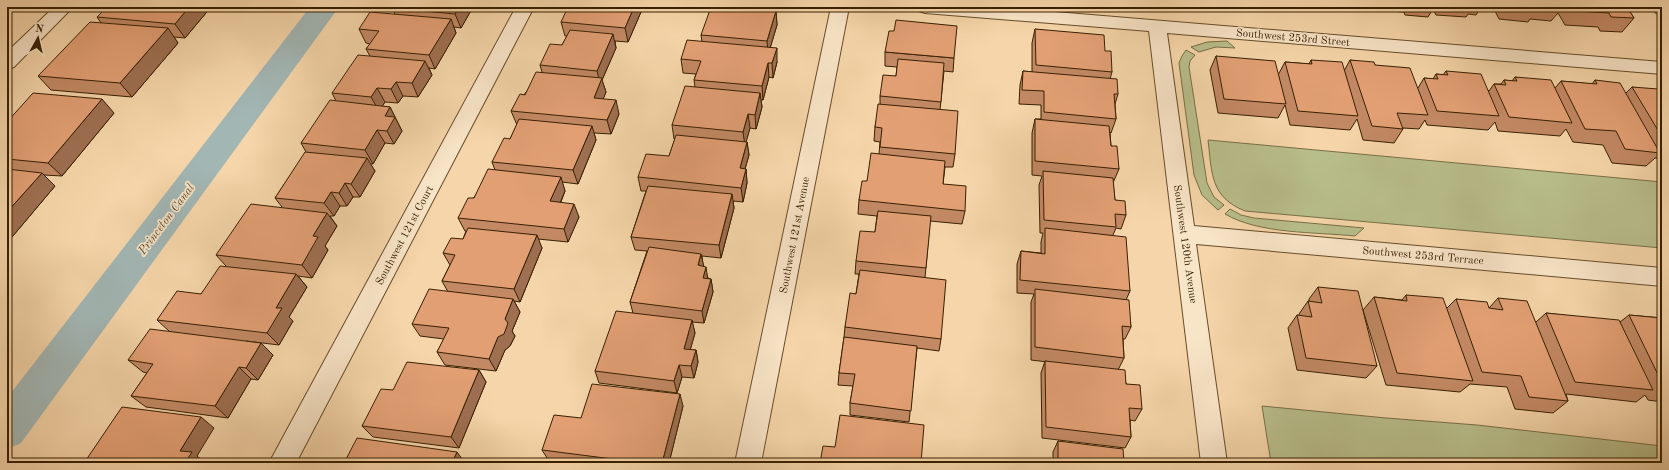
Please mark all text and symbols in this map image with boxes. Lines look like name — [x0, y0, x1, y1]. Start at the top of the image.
north arrow — [18, 18, 58, 58]
text: N — [34, 24, 45, 36]
street label: Southwest 253rd Street — [1235, 28, 1350, 49]
street label: Southwest 121st Avenue — [779, 176, 812, 295]
water label: Princeton Canal — [136, 182, 197, 258]
street label: Southwest 121st Court — [374, 184, 436, 287]
street label: Southwest 120th Avenue — [1171, 184, 1198, 304]
street label: Southwest 253rd Terrace — [1362, 246, 1484, 267]

